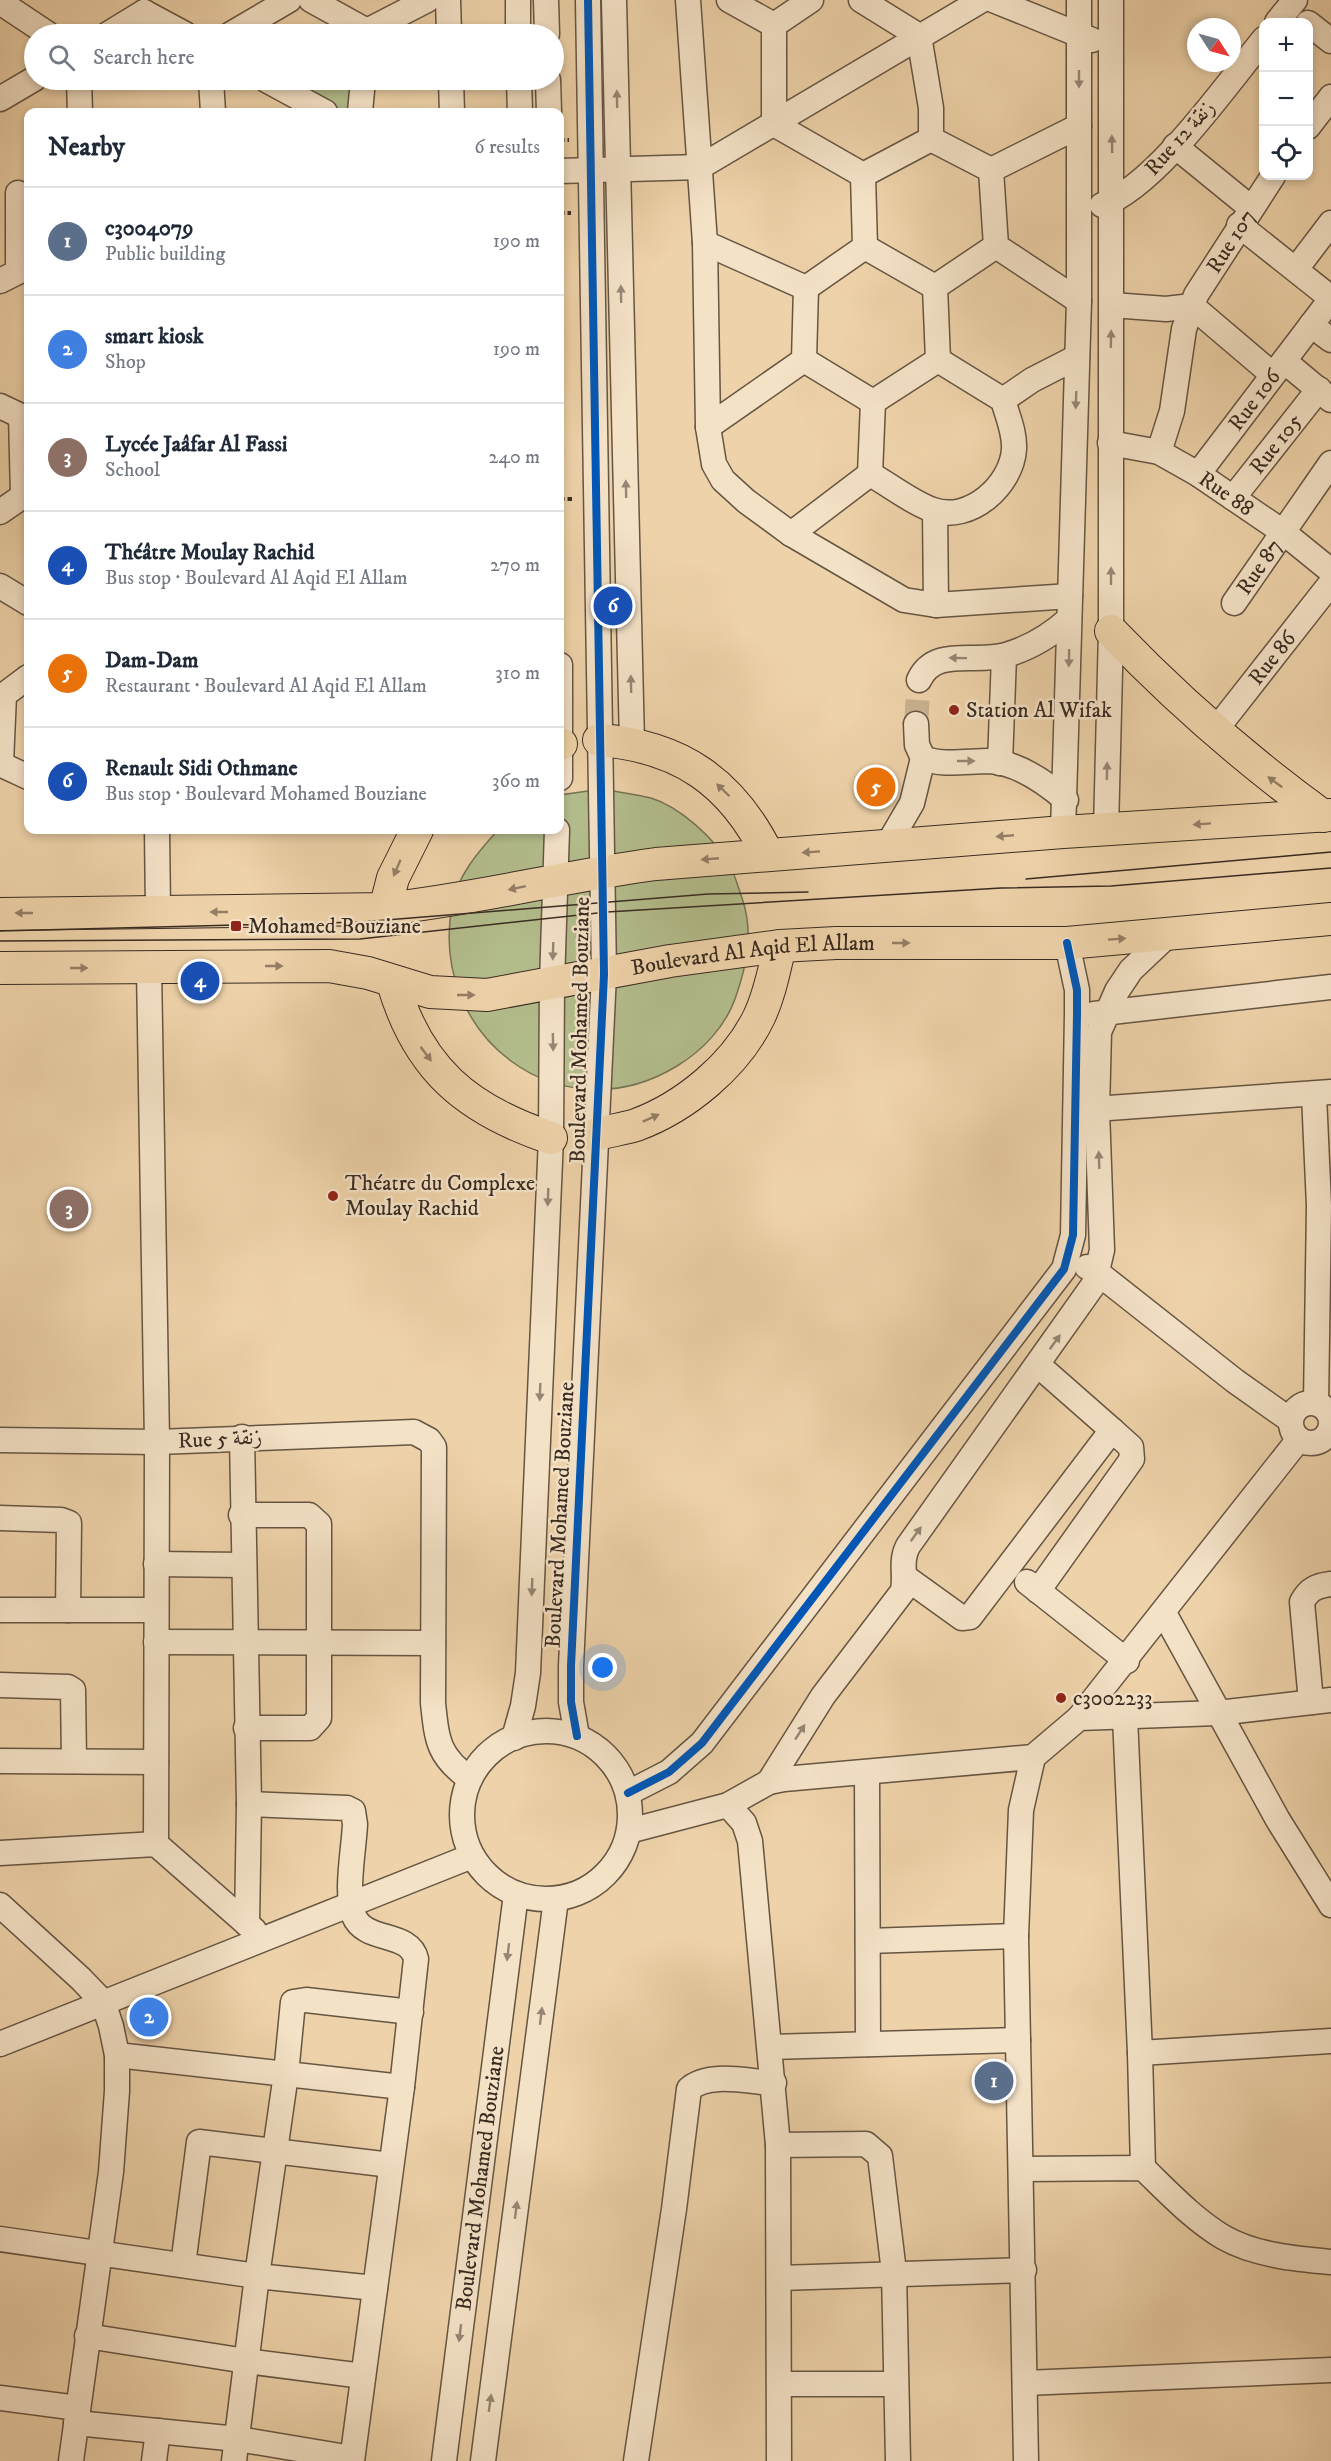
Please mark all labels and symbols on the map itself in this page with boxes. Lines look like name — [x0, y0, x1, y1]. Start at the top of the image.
north arrow — [1187, 18, 1241, 72]
one-way arrow — [1074, 70, 1084, 89]
one-way arrow — [612, 90, 621, 109]
street label: Rue 12 زنقة — [1139, 95, 1221, 181]
one-way arrow — [1107, 135, 1117, 154]
street label: Rue 107 — [1200, 204, 1261, 278]
one-way arrow — [617, 285, 626, 304]
one-way arrow — [1107, 330, 1116, 349]
street label: Rue 106 — [1222, 363, 1287, 436]
one-way arrow — [1071, 391, 1081, 410]
street label: Rue 105 — [1243, 408, 1308, 480]
street label: Rue 88 — [1194, 465, 1259, 522]
one-way arrow — [621, 480, 631, 499]
street label: Rue 87 — [1230, 534, 1288, 600]
one-way arrow — [1106, 567, 1116, 586]
pin: 6 — [594, 584, 632, 628]
street label: Rue 86 — [1242, 624, 1303, 691]
one-way arrow — [1064, 649, 1073, 668]
one-way arrow — [949, 654, 968, 663]
one-way arrow — [626, 675, 635, 694]
place label: Station Al Wifak — [966, 697, 1112, 724]
marker: Station Al Wifak — [947, 703, 961, 717]
one-way arrow — [956, 756, 975, 766]
one-way arrow — [1102, 761, 1112, 780]
pin: 5 — [856, 764, 896, 810]
one-way arrow — [1268, 776, 1283, 788]
one-way arrow — [717, 784, 731, 798]
one-way arrow — [1192, 819, 1211, 828]
one-way arrow — [995, 832, 1014, 841]
one-way arrow — [801, 847, 820, 857]
one-way arrow — [700, 854, 719, 864]
one-way arrow — [392, 859, 401, 877]
one-way arrow — [507, 884, 526, 893]
street label: Boulevard Mohamed Bouziane — [564, 896, 596, 1164]
one-way arrow — [209, 907, 228, 917]
one-way arrow — [14, 908, 33, 918]
place label: Mohamed Bouziane — [248, 913, 421, 940]
marker: Mohamed Bouziane — [229, 919, 243, 933]
street label: Boulevard Al Aqid El Allam — [629, 929, 875, 981]
one-way arrow — [1107, 934, 1126, 944]
one-way arrow — [891, 938, 910, 948]
one-way arrow — [548, 941, 558, 960]
pin: 4 — [180, 958, 220, 1004]
one-way arrow — [265, 961, 284, 971]
one-way arrow — [70, 963, 89, 973]
one-way arrow — [456, 990, 475, 1000]
one-way arrow — [548, 1032, 557, 1051]
one-way arrow — [420, 1046, 432, 1062]
one-way arrow — [642, 1113, 659, 1122]
one-way arrow — [1094, 1151, 1103, 1170]
place label: Théatre du Complexe Moulay Rachid — [345, 1170, 535, 1222]
pin: 3 — [50, 1186, 88, 1232]
one-way arrow — [544, 1187, 553, 1206]
marker: Théatre du Complexe Moulay Rachid — [326, 1189, 340, 1203]
one-way arrow — [1048, 1334, 1060, 1349]
street label: Boulevard Mohamed Bouziane — [540, 1381, 580, 1649]
one-way arrow — [536, 1382, 545, 1401]
street label: Rue 5 زنقة — [177, 1423, 263, 1455]
one-way arrow — [910, 1526, 921, 1542]
one-way arrow — [527, 1577, 536, 1596]
your location — [588, 1653, 617, 1682]
place label: c3002233 — [1073, 1685, 1152, 1712]
marker: c3002233 — [1054, 1691, 1068, 1705]
one-way arrow — [794, 1724, 805, 1741]
one-way arrow — [504, 1943, 513, 1962]
pin: 2 — [130, 1994, 168, 2040]
one-way arrow — [536, 2007, 545, 2026]
street label: Boulevard Mohamed Bouziane — [450, 2044, 510, 2312]
pin: 1 — [974, 2058, 1014, 2104]
one-way arrow — [511, 2200, 521, 2219]
one-way arrow — [455, 2324, 465, 2343]
one-way arrow — [486, 2393, 495, 2412]

